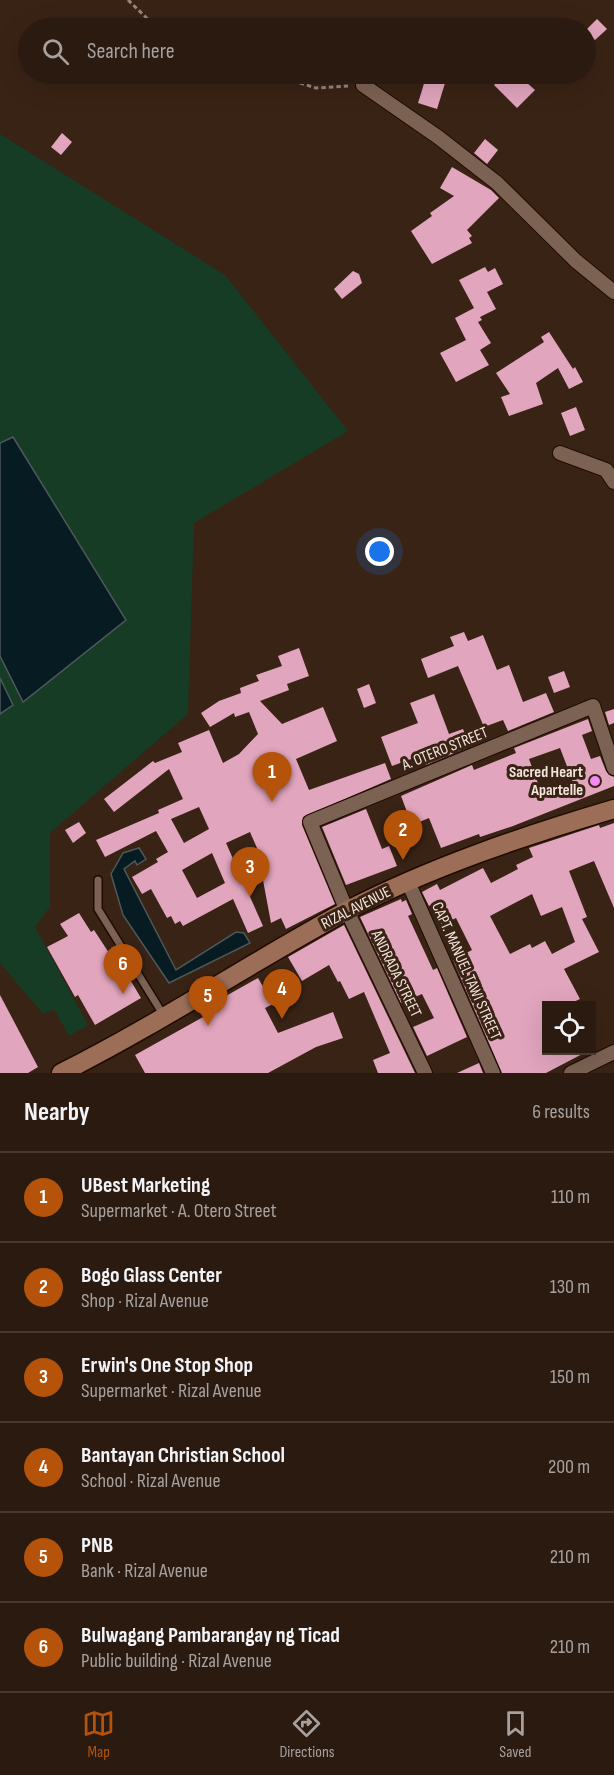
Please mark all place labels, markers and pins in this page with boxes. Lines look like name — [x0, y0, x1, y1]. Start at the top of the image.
pin: 1 — [252, 752, 292, 802]
place label: Sacred Heart Apartelle — [509, 763, 583, 800]
marker: Sacred Heart Apartelle — [588, 774, 602, 788]
pin: 2 — [384, 810, 422, 860]
pin: 3 — [230, 848, 270, 897]
pin: 6 — [104, 944, 142, 994]
pin: 4 — [262, 970, 302, 1019]
pin: 5 — [188, 976, 228, 1026]

